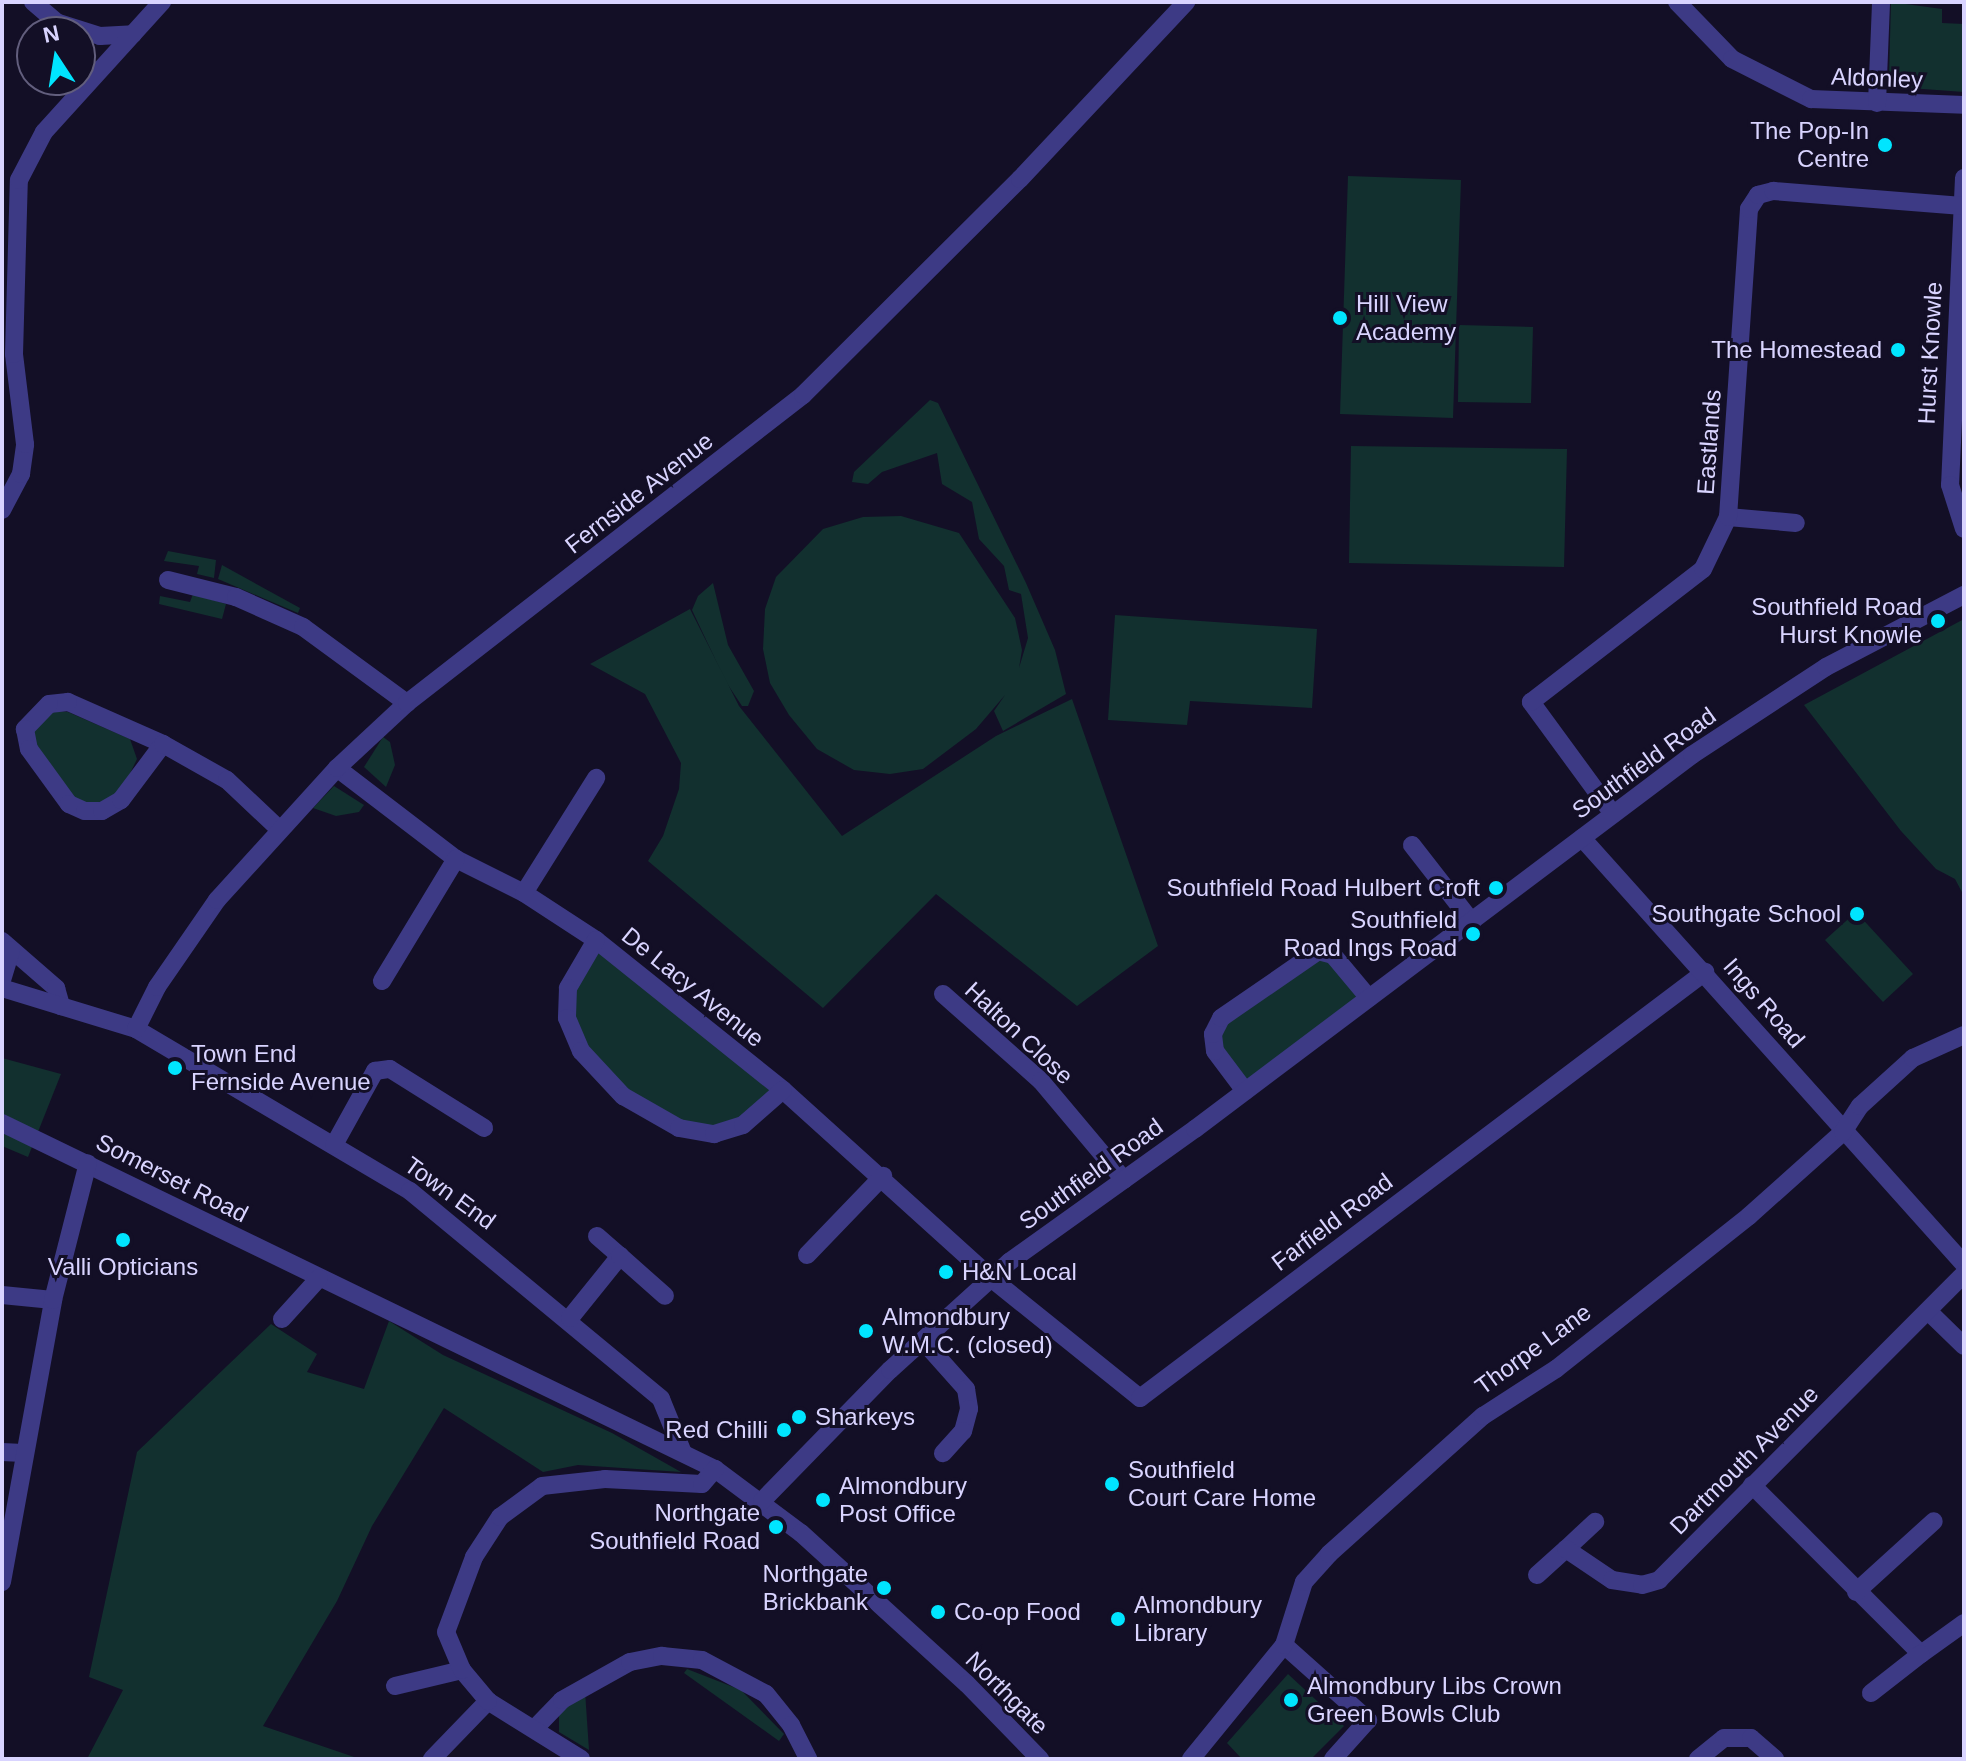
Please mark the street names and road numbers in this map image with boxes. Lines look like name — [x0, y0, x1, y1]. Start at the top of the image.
street label: Aldonley — [1830, 62, 1924, 94]
street label: Hurst Knowle — [1912, 281, 1948, 425]
street label: Eastlands — [1691, 388, 1727, 496]
street label: Fernside Avenue — [559, 426, 719, 560]
street label: Southfield Road — [1566, 701, 1722, 825]
street label: De Lacy Avenue — [616, 921, 770, 1053]
street label: Ings Road — [1717, 952, 1811, 1054]
street label: Halton Close — [959, 976, 1079, 1090]
street label: Southfield Road — [1013, 1112, 1169, 1236]
street label: Somerset Road — [91, 1127, 253, 1229]
street label: Town End — [399, 1150, 501, 1236]
street label: Farfield Road — [1266, 1167, 1398, 1277]
street label: Thorpe Lane — [1469, 1297, 1597, 1401]
street label: Dartmouth Avenue — [1663, 1379, 1825, 1541]
street label: Northgate — [960, 1646, 1054, 1740]

